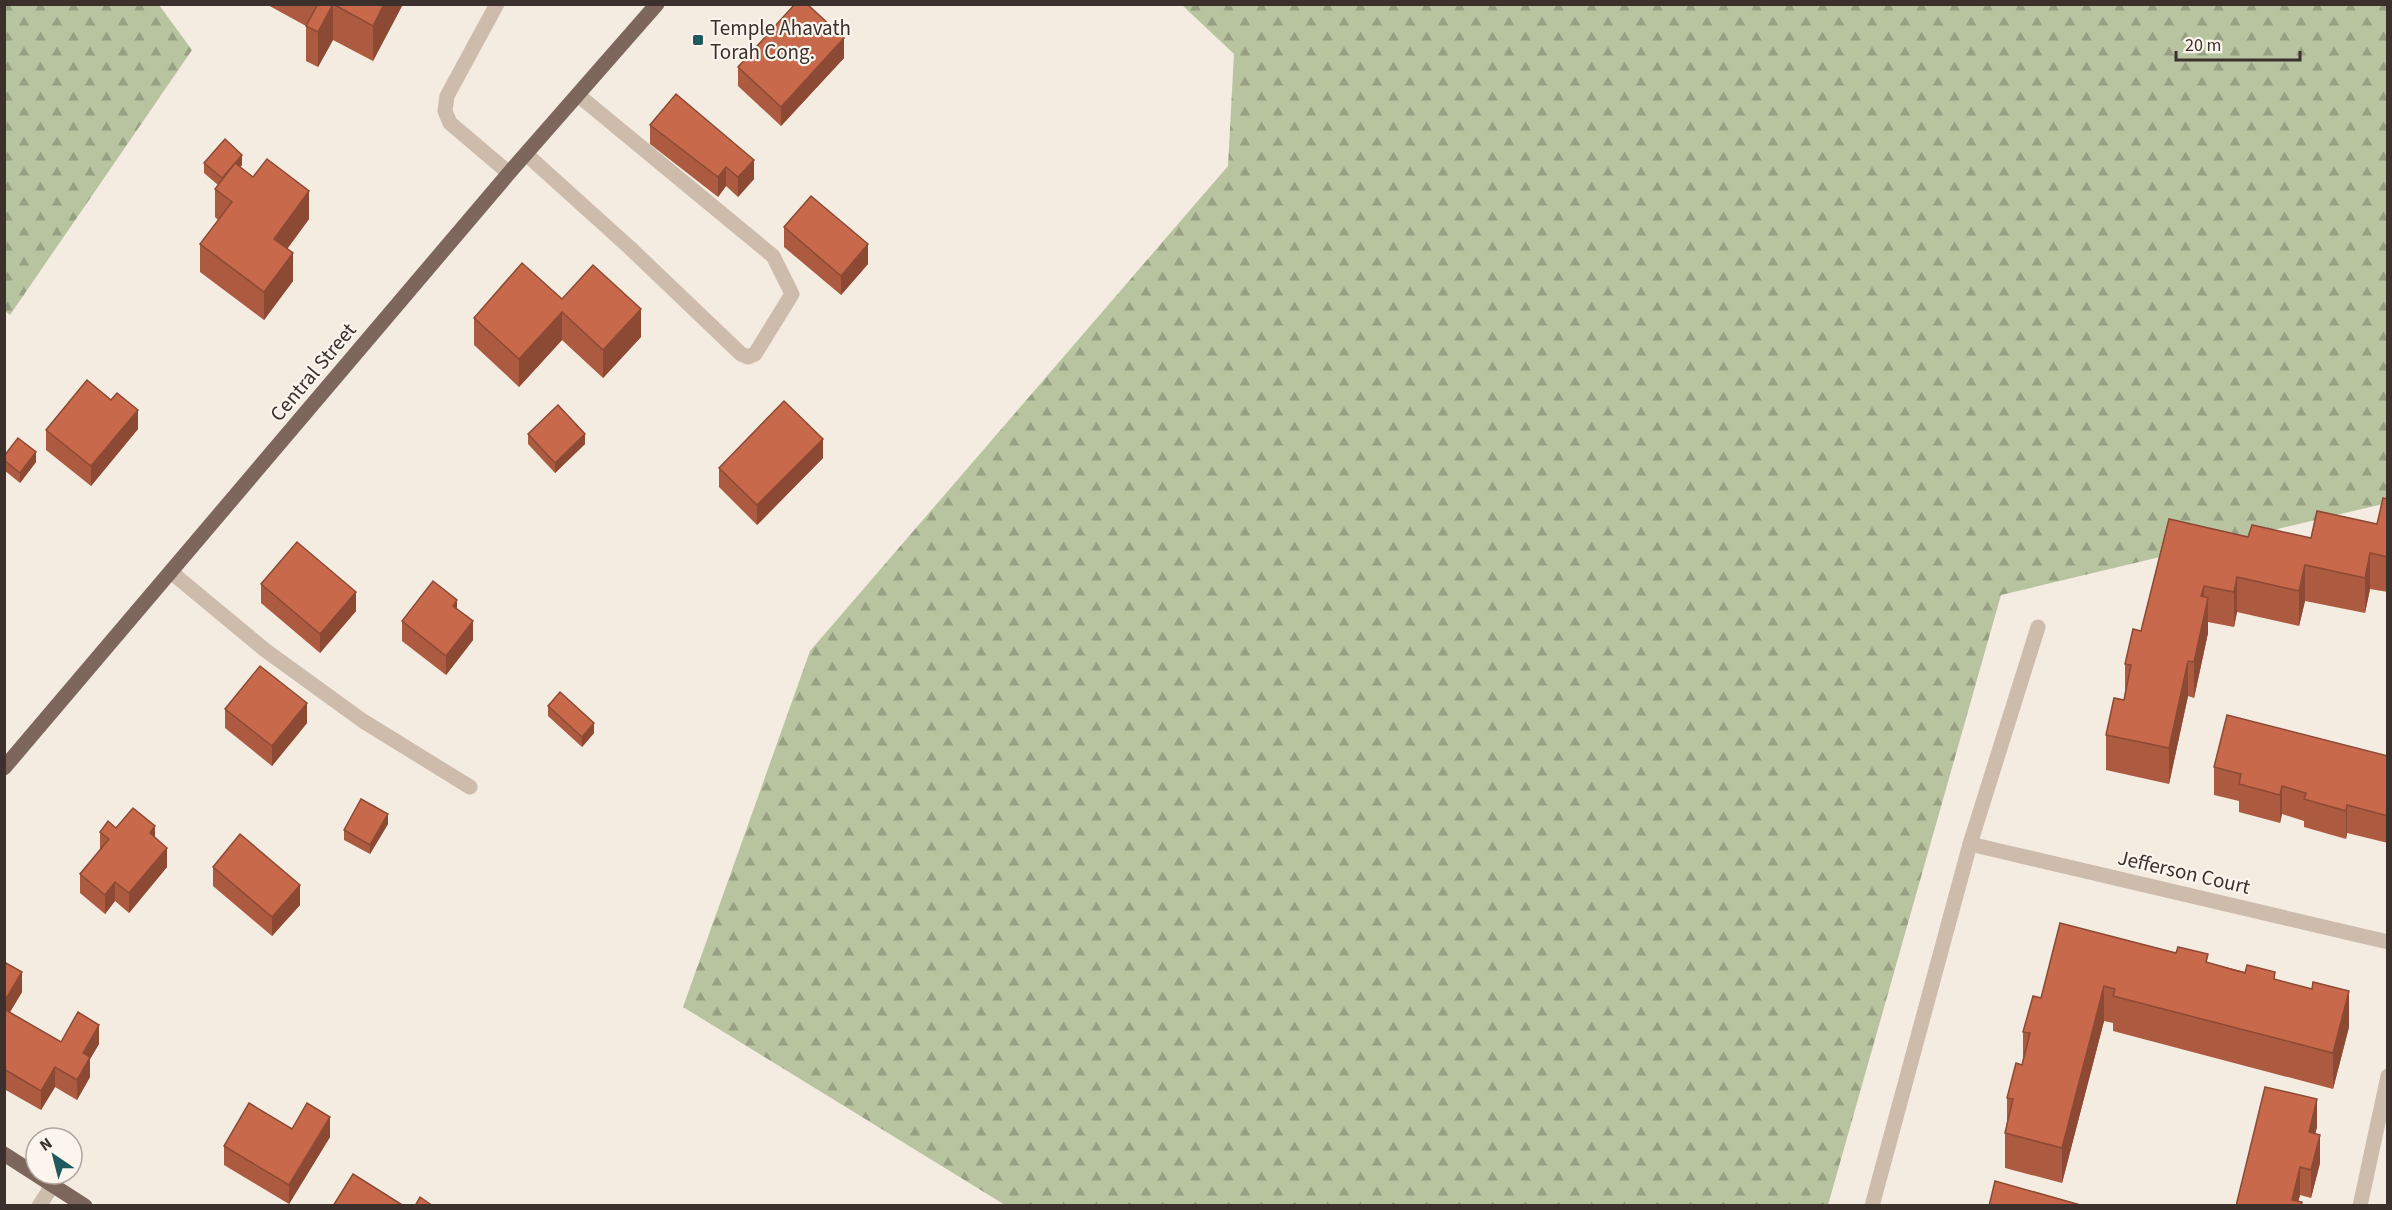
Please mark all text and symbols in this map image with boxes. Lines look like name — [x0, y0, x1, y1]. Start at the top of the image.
place label: Temple Ahavath Torah Cong. — [710, 13, 851, 67]
scale bar — [2176, 24, 2300, 62]
marker: Temple Ahavath Torah Cong. — [691, 33, 705, 47]
text: 20 m — [2185, 33, 2221, 58]
street label: Central Street — [263, 316, 363, 428]
street label: Jefferson Court — [2115, 842, 2253, 902]
north arrow — [24, 1126, 84, 1186]
text: N — [35, 1132, 57, 1157]

